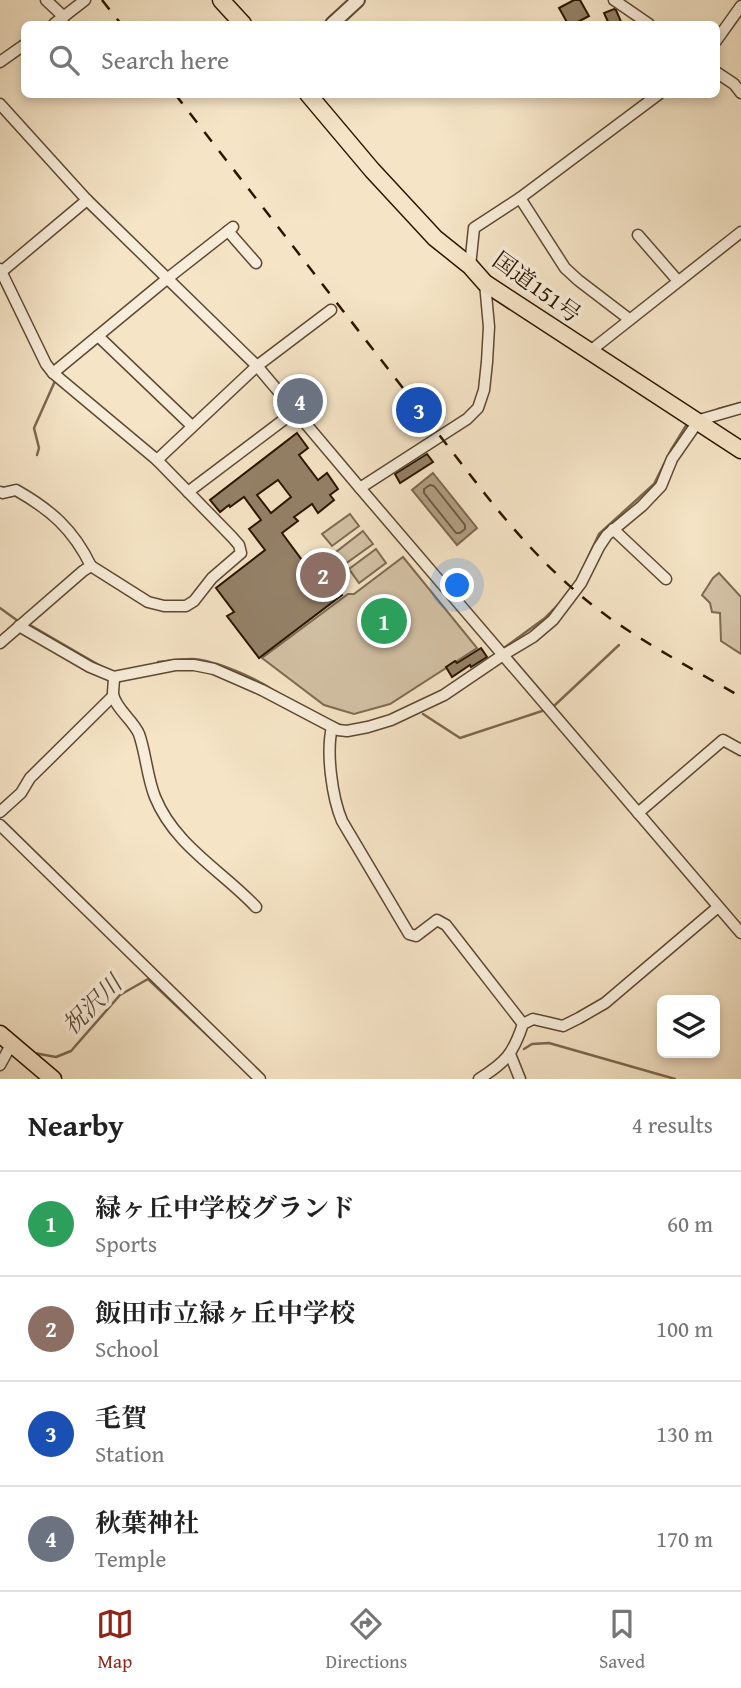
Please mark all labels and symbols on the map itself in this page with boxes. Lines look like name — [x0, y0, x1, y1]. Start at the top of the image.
street label: 国道151号 — [486, 243, 588, 330]
pin: 4 — [277, 375, 323, 427]
pin: 3 — [396, 384, 442, 436]
pin: 2 — [300, 549, 346, 601]
your location — [440, 568, 474, 602]
pin: 1 — [361, 595, 407, 647]
water label: 祝沢川 — [54, 965, 132, 1042]

